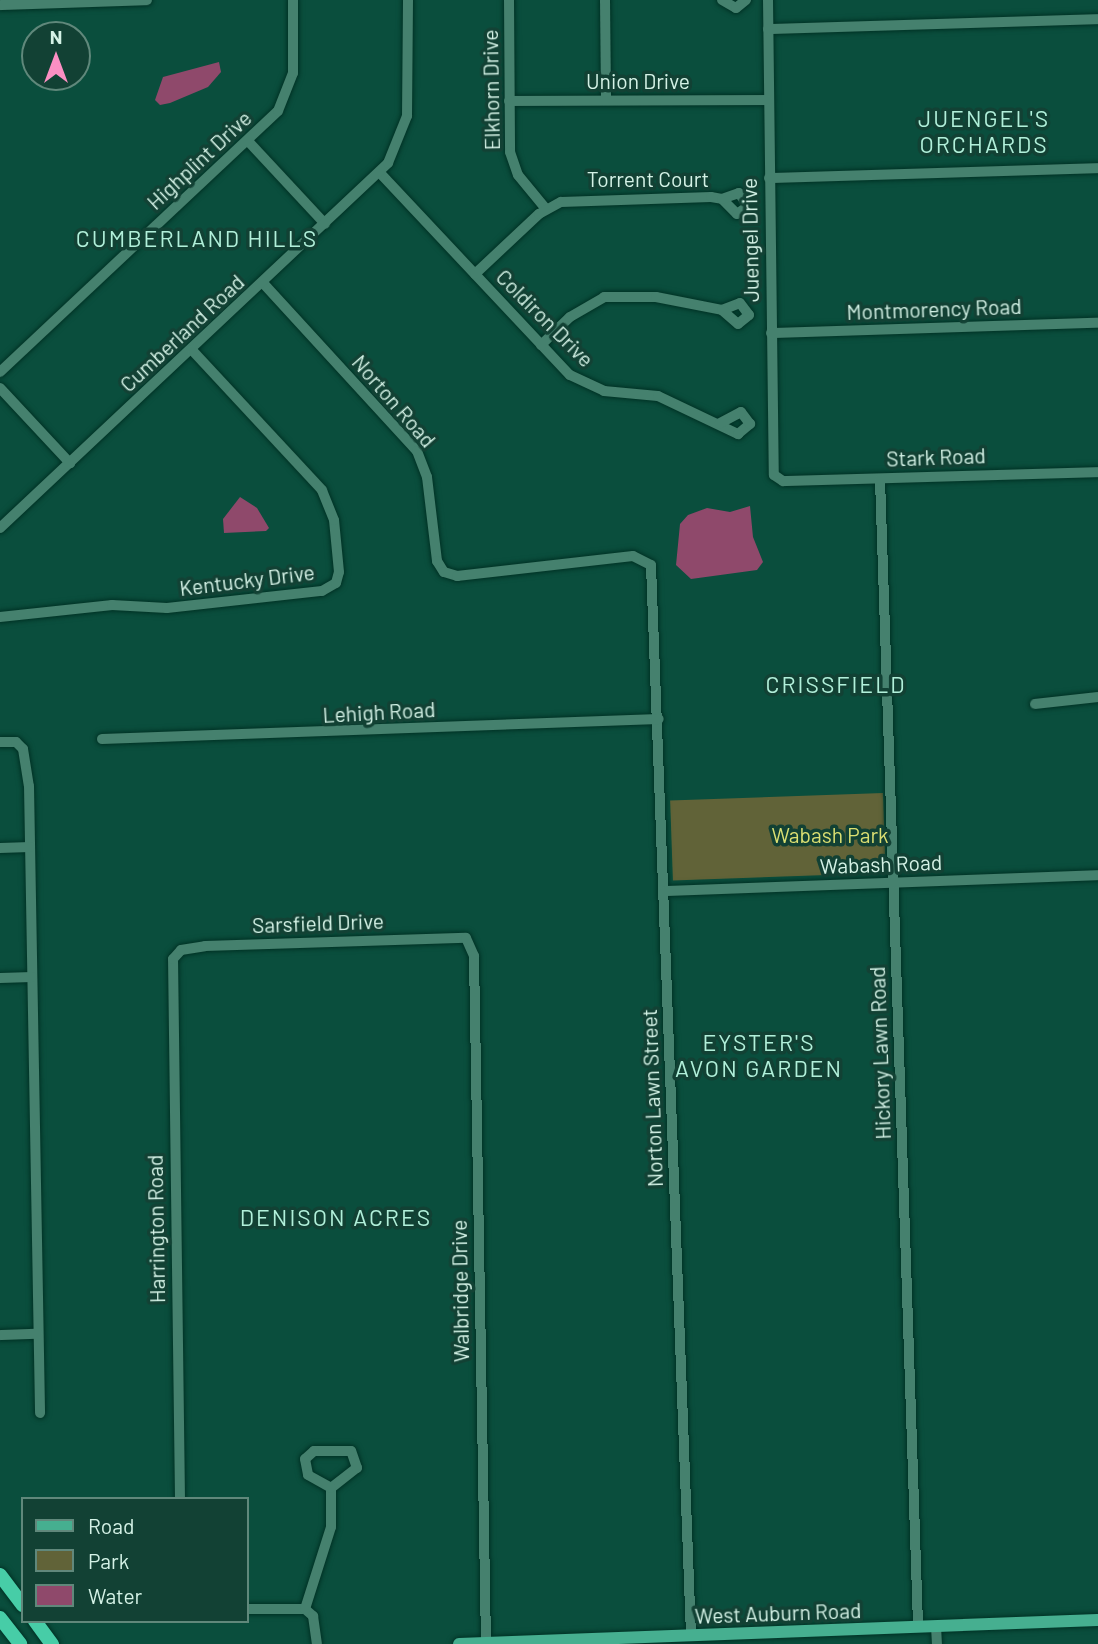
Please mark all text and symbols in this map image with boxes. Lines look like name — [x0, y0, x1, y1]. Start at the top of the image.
north arrow — [21, 21, 91, 91]
text: N — [50, 25, 62, 48]
street label: Elkhorn Drive — [477, 29, 505, 151]
street label: Union Drive — [586, 68, 690, 94]
district label: JUENGEL'S ORCHARDS — [919, 104, 1049, 158]
street label: Highplint Drive — [142, 105, 256, 215]
street label: Torrent Court — [587, 166, 709, 192]
street label: Juengel Drive — [736, 178, 764, 302]
district label: CUMBERLAND HILLS — [78, 224, 316, 252]
street label: Coldiron Drive — [491, 264, 599, 372]
street label: Cumberland Road — [115, 269, 249, 397]
street label: Montmorency Road — [846, 293, 1022, 325]
street label: Norton Road — [347, 350, 441, 452]
street label: Stark Road — [886, 443, 986, 471]
street label: Kentucky Drive — [178, 559, 316, 601]
district label: CRISSFIELD — [767, 670, 905, 698]
street label: Lehigh Road — [322, 696, 436, 728]
park label: Wabash Park — [771, 822, 889, 848]
street label: Wabash Road — [819, 849, 943, 879]
street label: Sarsfield Drive — [252, 908, 384, 938]
street label: Hickory Lawn Road — [864, 966, 896, 1140]
street label: Norton Lawn Street — [636, 1008, 668, 1188]
district label: EYSTER'S AVON GARDEN — [676, 1028, 842, 1082]
street label: Harrington Road — [142, 1155, 170, 1303]
district label: DENISON ACRES — [241, 1203, 431, 1231]
street label: Walbridge Drive — [446, 1220, 474, 1362]
legend — [21, 1497, 248, 1623]
text: Road — [88, 1513, 134, 1538]
text: Park — [88, 1548, 129, 1573]
text: Water — [88, 1583, 142, 1608]
street label: West Auburn Road — [694, 1597, 862, 1629]

